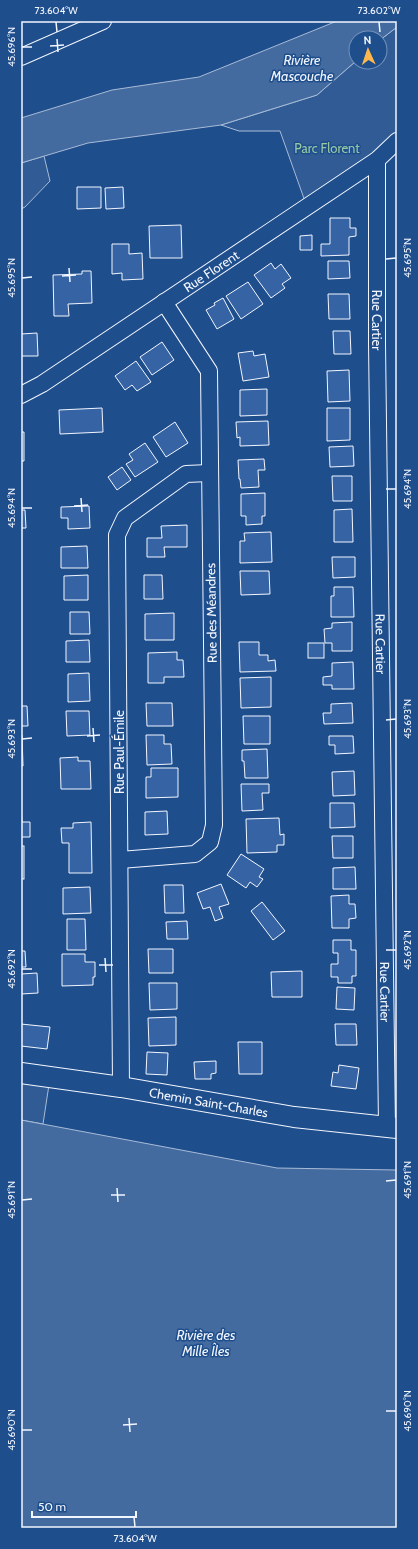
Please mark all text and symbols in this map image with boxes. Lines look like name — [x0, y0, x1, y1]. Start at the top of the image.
text: 73.604°W — [34, 4, 78, 17]
text: 73.602°W — [358, 4, 401, 17]
text: 45.696°N — [5, 27, 18, 67]
north arrow — [348, 30, 388, 70]
text: N — [363, 33, 372, 47]
water label: Rivière Mascouche — [270, 51, 334, 85]
park label: Parc Florent — [294, 140, 360, 156]
text: 45.695°N — [401, 238, 414, 278]
street label: Rue Florent — [180, 246, 242, 295]
text: 45.695°N — [5, 258, 18, 298]
street label: Rue Cartier — [369, 290, 385, 351]
text: 45.694°N — [401, 469, 414, 509]
text: 45.694°N — [5, 488, 18, 528]
street label: Rue des Méandres — [202, 562, 220, 663]
street label: Rue Cartier — [372, 614, 389, 675]
text: 45.693°N — [401, 699, 414, 739]
street label: Rue Paul-Émile — [110, 710, 127, 794]
text: 45.693°N — [5, 719, 18, 759]
text: 45.692°N — [401, 930, 414, 970]
text: 45.692°N — [5, 949, 18, 989]
street label: Rue Cartier — [377, 962, 394, 1023]
street label: Chemin Saint-Charles — [148, 1084, 270, 1120]
text: 45.691°N — [401, 1161, 414, 1199]
text: 45.691°N — [5, 1181, 18, 1219]
water label: Rivière des Mille Îles — [177, 1326, 236, 1360]
text: 45.690°N — [401, 1390, 414, 1432]
text: 45.690°N — [5, 1409, 18, 1451]
scale bar — [32, 1493, 136, 1519]
text: 50 m — [38, 1499, 66, 1514]
text: 73.604°W — [113, 1532, 157, 1545]

